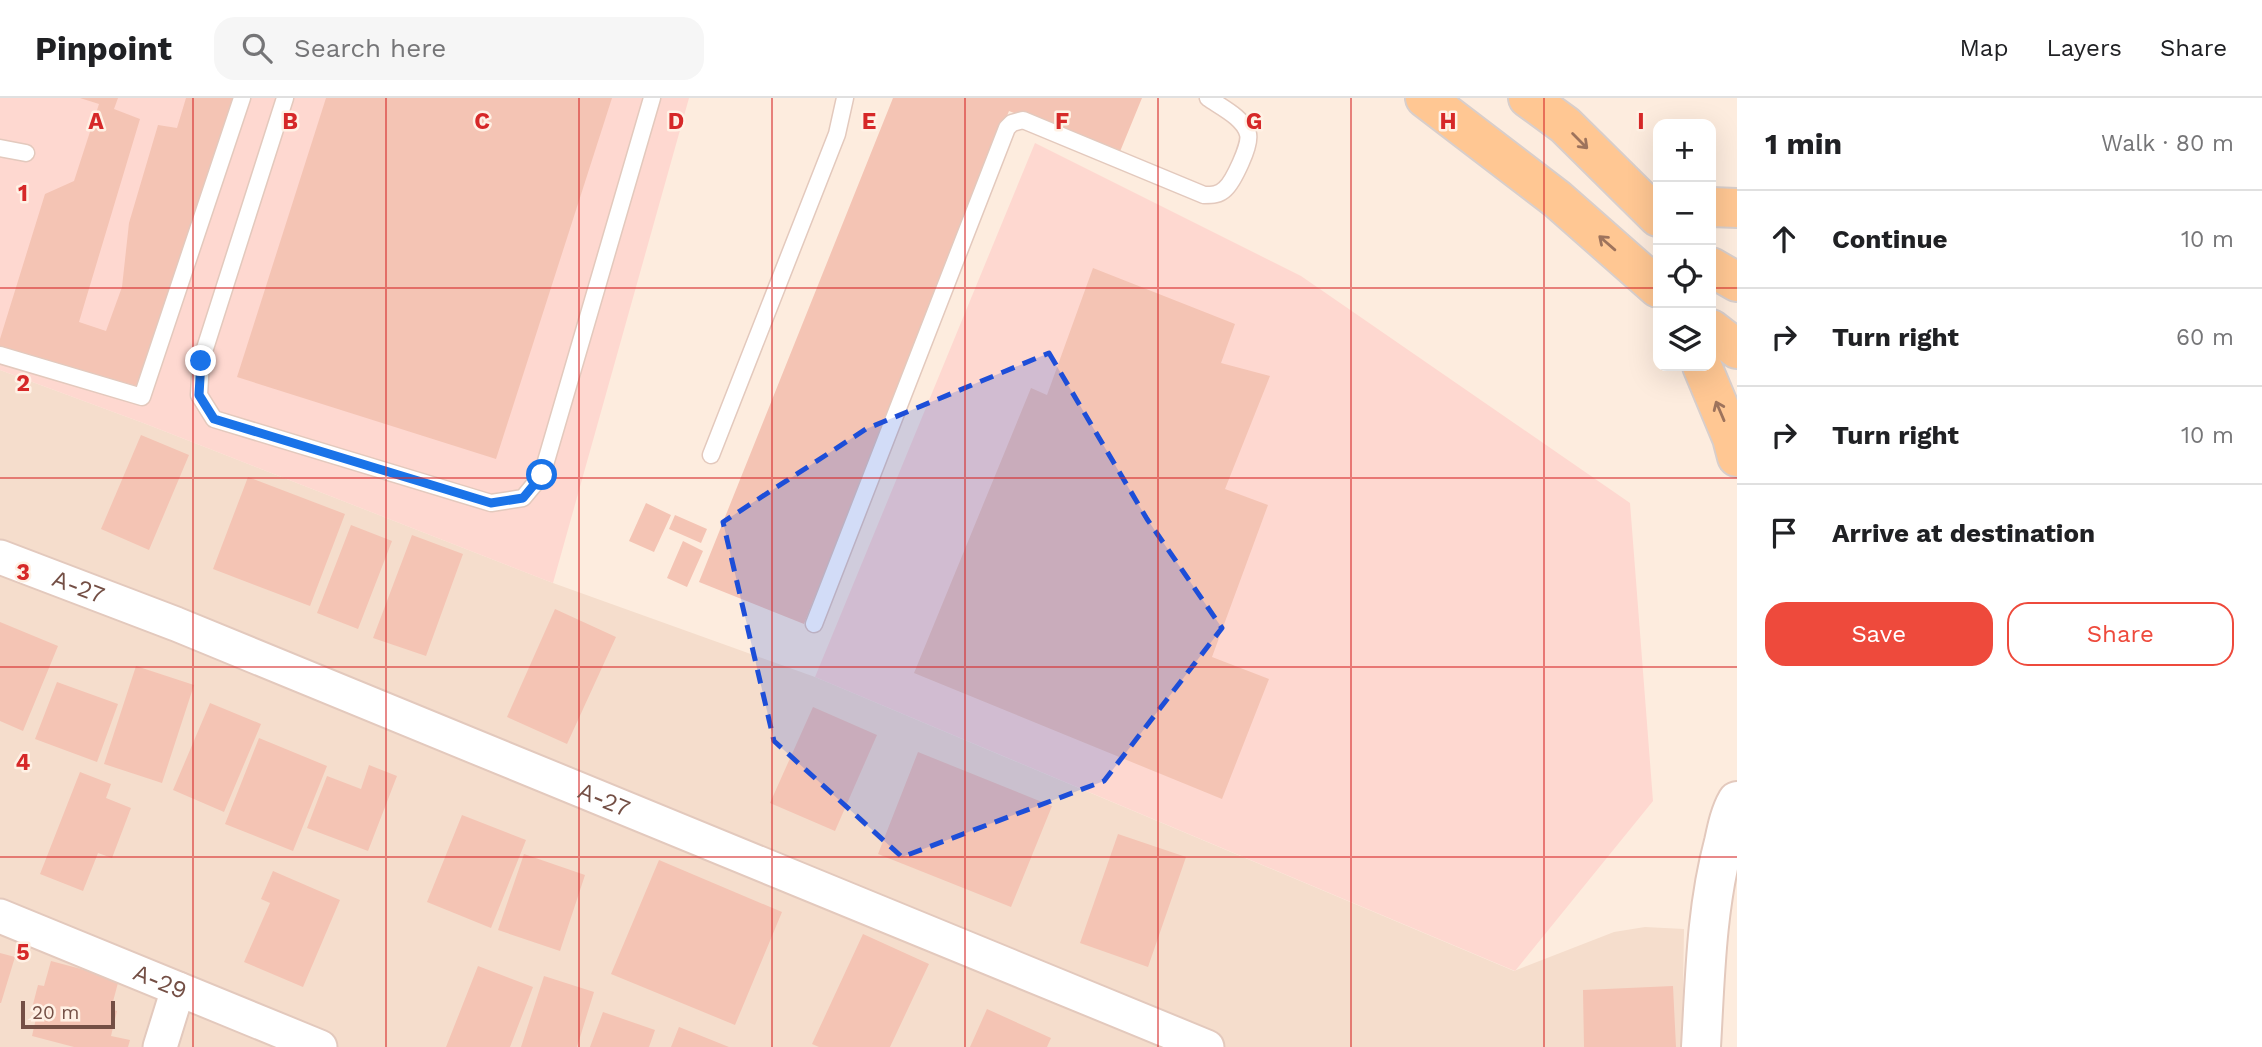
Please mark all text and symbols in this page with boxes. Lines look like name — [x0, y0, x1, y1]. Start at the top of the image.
search box — [214, 17, 704, 80]
text: Pinpoint — [35, 29, 172, 68]
icon: search — [238, 29, 276, 67]
text: Search here — [294, 33, 446, 63]
text: Map — [1960, 34, 2008, 62]
text: Layers — [2046, 34, 2122, 62]
text: Share — [2160, 34, 2227, 62]
text: A — [88, 108, 104, 135]
text: B — [282, 108, 298, 135]
text: C — [474, 108, 490, 135]
text: D — [668, 108, 684, 135]
text: E — [862, 108, 876, 135]
text: F — [1055, 108, 1069, 135]
text: G — [1246, 108, 1262, 135]
text: H — [1439, 108, 1457, 135]
text: I — [1637, 108, 1645, 135]
map controls — [1653, 119, 1716, 371]
button: + — [1653, 119, 1716, 182]
text: 1 min — [1765, 126, 1842, 161]
text: Walk · 80 m — [2101, 130, 2234, 157]
one-way arrow — [1572, 132, 1589, 149]
text: 1 — [18, 180, 28, 207]
button: − — [1653, 182, 1716, 245]
icon: ahead — [1765, 220, 1803, 258]
text: Continue — [1832, 224, 1948, 254]
text: 10 m — [2181, 226, 2234, 253]
one-way arrow — [1598, 235, 1616, 251]
button: locate — [1653, 245, 1716, 308]
button: layers — [1653, 308, 1716, 371]
icon: right — [1765, 318, 1803, 356]
text: Turn right — [1832, 322, 1959, 352]
text: 60 m — [2176, 324, 2234, 351]
route end — [185, 345, 216, 376]
text: 2 — [16, 370, 30, 397]
one-way arrow — [1713, 401, 1726, 422]
icon: right — [1765, 416, 1803, 454]
text: Turn right — [1832, 420, 1959, 450]
text: 10 m — [2181, 422, 2234, 449]
route start — [526, 459, 557, 490]
icon: arrive — [1765, 514, 1803, 552]
text: Arrive at destination — [1832, 518, 2095, 548]
text: 3 — [16, 559, 30, 586]
street label: A-27 — [48, 564, 109, 610]
button: Save — [1765, 602, 1993, 666]
button: Share — [2007, 602, 2234, 666]
text: 4 — [16, 749, 31, 776]
street label: A-27 — [574, 776, 634, 823]
text: 5 — [16, 939, 30, 966]
street label: A-29 — [129, 958, 191, 1005]
scale bar — [21, 998, 116, 1030]
text: 20 m — [32, 1001, 79, 1024]

